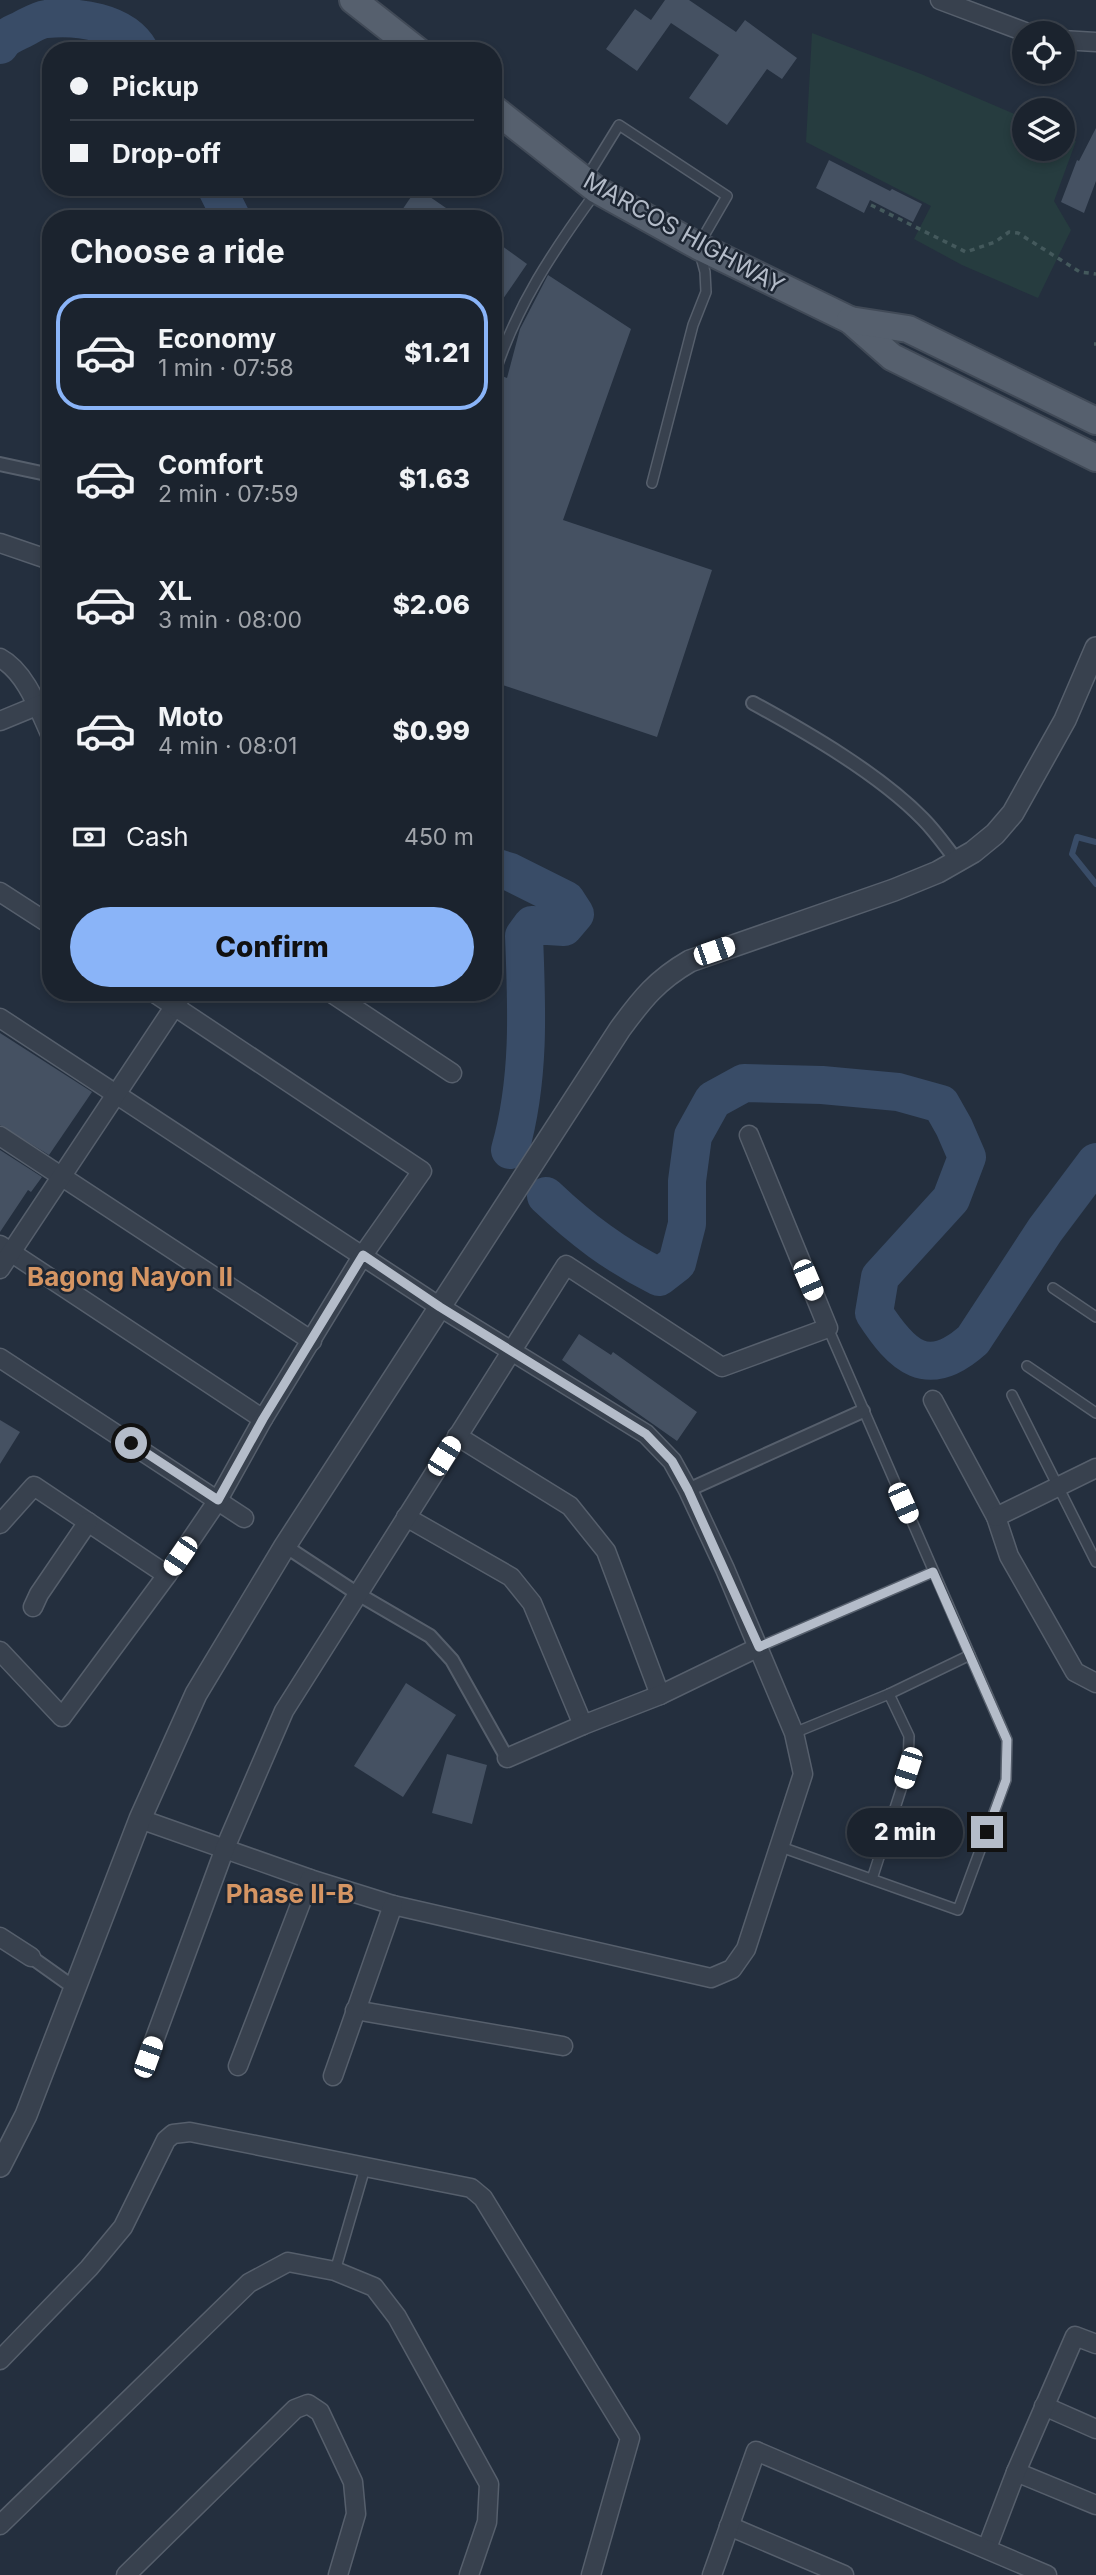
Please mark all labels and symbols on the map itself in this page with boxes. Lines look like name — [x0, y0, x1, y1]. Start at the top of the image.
street label: MARCOS HIGHWAY — [579, 166, 789, 300]
car — [691, 934, 738, 968]
car — [791, 1257, 826, 1303]
district label: Bagong Nayon II — [27, 1261, 233, 1292]
route start — [115, 1427, 147, 1459]
car — [424, 1433, 465, 1479]
car — [885, 1480, 922, 1526]
car — [160, 1533, 201, 1579]
car — [892, 1745, 925, 1791]
callout: 2 min — [847, 1808, 962, 1856]
route end — [971, 1816, 1003, 1848]
district label: Phase II-B — [226, 1878, 354, 1909]
car — [131, 2034, 166, 2080]

